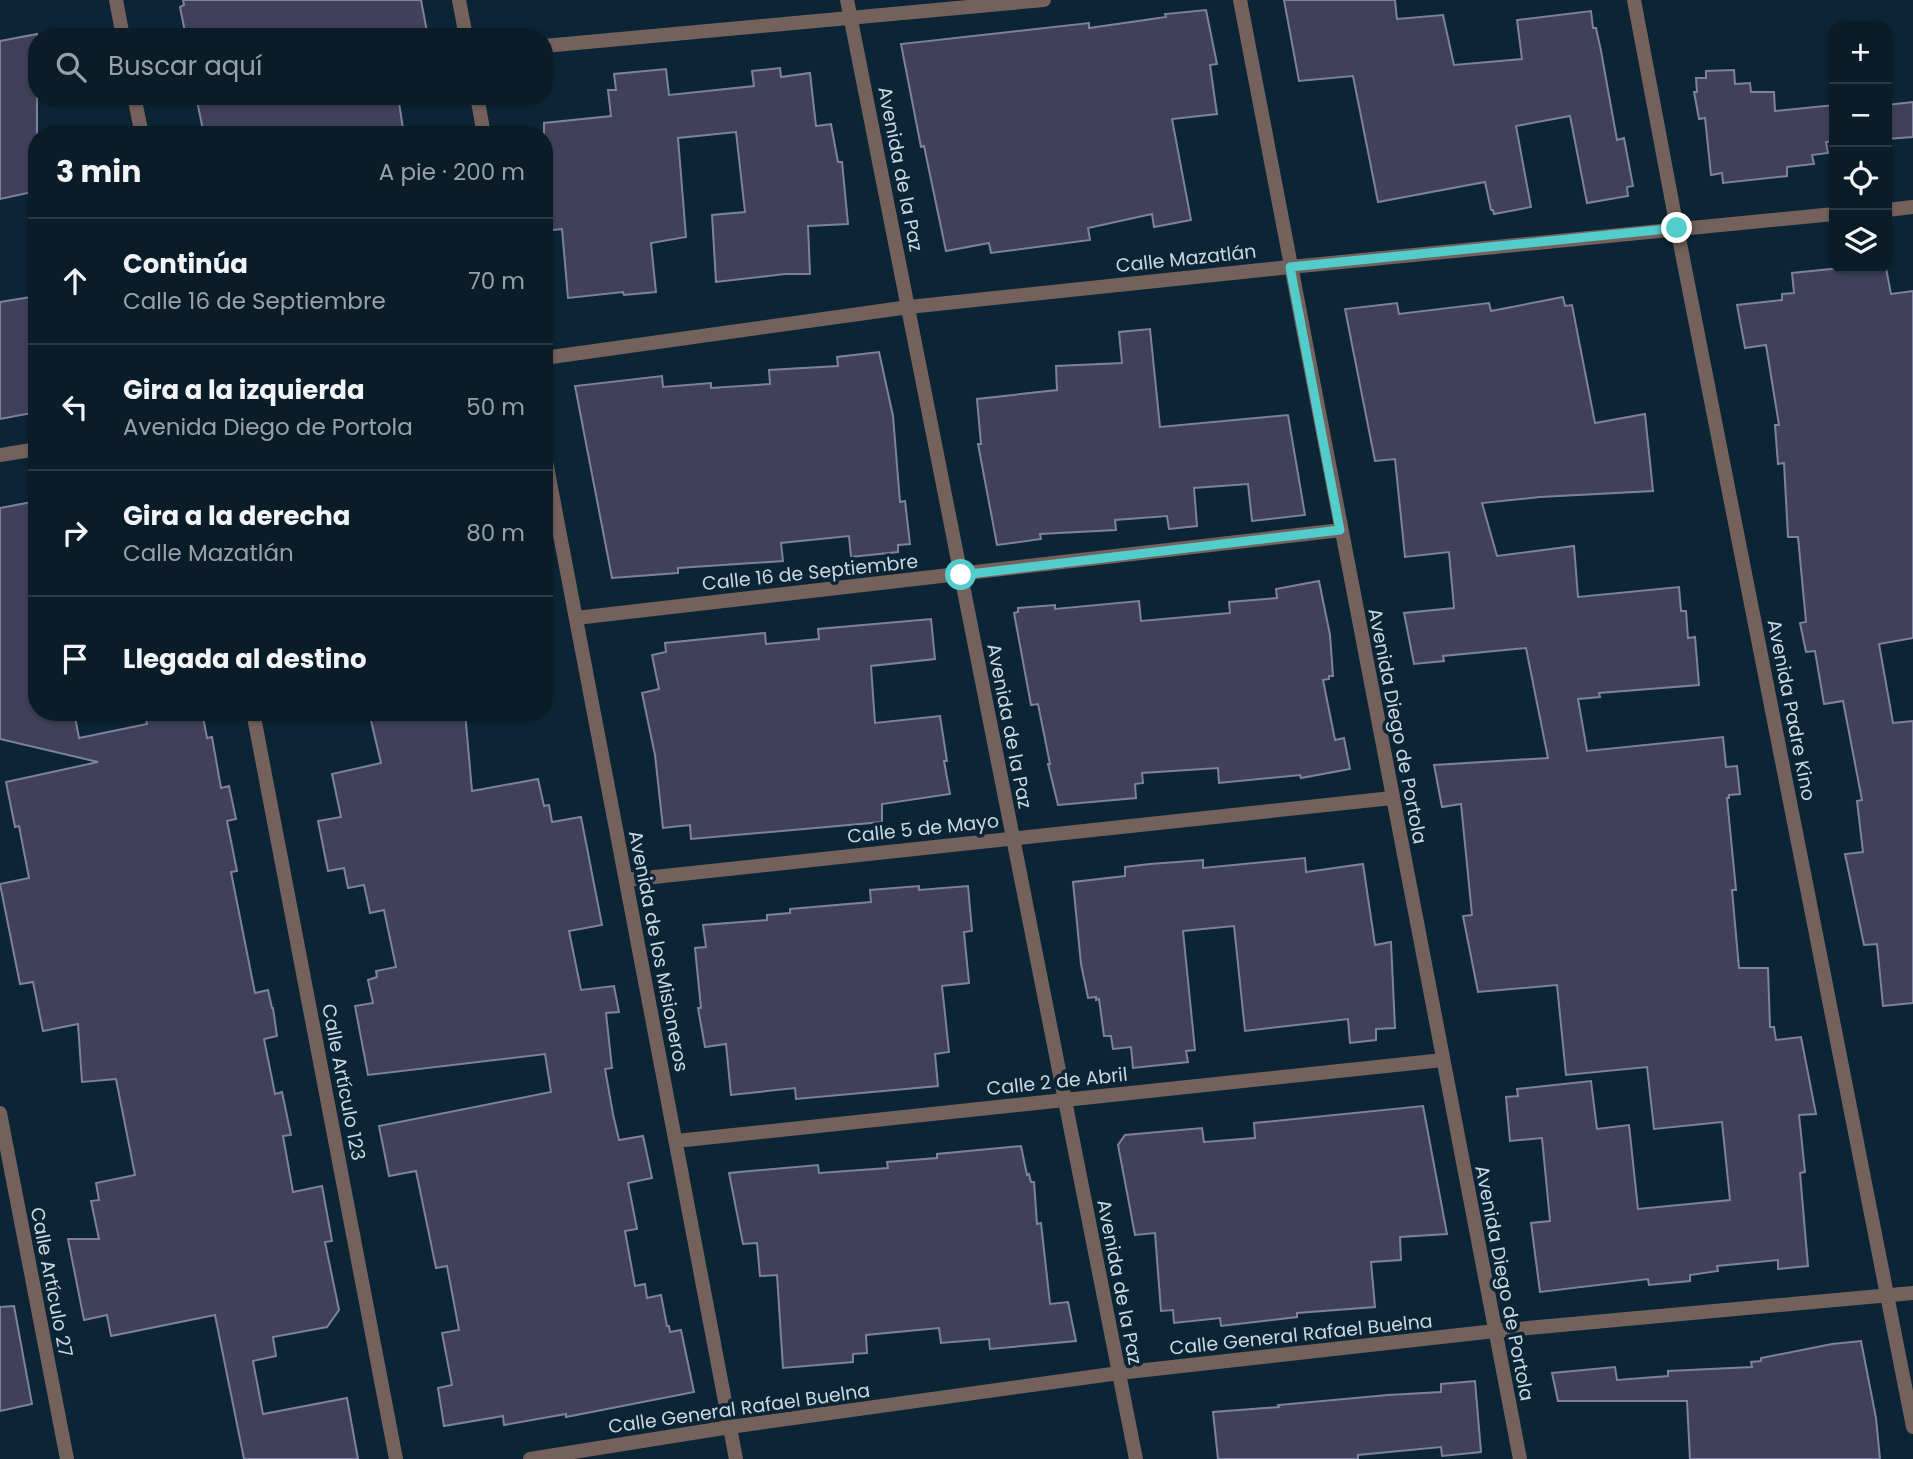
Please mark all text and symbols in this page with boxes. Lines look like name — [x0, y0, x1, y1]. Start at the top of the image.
map controls — [1829, 21, 1892, 273]
button: + — [1829, 21, 1892, 84]
search box — [28, 28, 553, 105]
icon: search — [52, 48, 90, 86]
text: Buscar aquí — [108, 48, 262, 84]
street label: Avenida de la Paz — [871, 84, 930, 254]
button: − — [1829, 84, 1892, 147]
button: locate — [1829, 147, 1892, 210]
text: 3 min — [56, 150, 141, 193]
text: A pie · 200 m — [379, 156, 525, 188]
button: layers — [1829, 210, 1892, 273]
route end — [1661, 212, 1692, 243]
street label: Calle Mazatlán — [1115, 238, 1258, 279]
text: Continúa — [123, 246, 248, 282]
icon: ahead — [56, 262, 94, 300]
text: 70 m — [468, 265, 525, 297]
text: Calle 16 de Septiembre — [123, 285, 386, 317]
text: Gira a la izquierda — [123, 372, 365, 408]
icon: left — [56, 388, 94, 426]
text: 50 m — [466, 391, 525, 423]
text: Avenida Diego de Portola — [123, 411, 413, 443]
text: Gira a la derecha — [123, 498, 351, 534]
icon: right — [56, 514, 94, 552]
text: 80 m — [466, 517, 525, 549]
text: Calle Mazatlán — [123, 537, 294, 569]
street label: Calle 16 de Septiembre — [701, 548, 919, 597]
route start — [945, 559, 976, 590]
street label: Avenida Diego de Portola — [1361, 606, 1434, 846]
street label: Avenida Padre Kino — [1761, 617, 1822, 803]
icon: arrive — [56, 640, 94, 678]
text: Llegada al destino — [123, 641, 367, 677]
street label: Avenida de la Paz — [980, 641, 1039, 811]
street label: Calle 5 de Mayo — [846, 807, 1000, 850]
street label: Avenida de los Misioneros — [622, 828, 695, 1074]
street label: Calle Artículo 123 — [315, 1001, 372, 1163]
street label: Calle 2 de Abril — [985, 1061, 1129, 1102]
street label: Avenida Diego de Portola — [1468, 1163, 1541, 1403]
street label: Avenida de la Paz — [1090, 1197, 1149, 1367]
street label: Calle Artículo 27 — [24, 1205, 79, 1359]
street label: Calle General Rafael Buelna — [1168, 1307, 1434, 1362]
street label: Calle General Rafael Buelna — [606, 1377, 872, 1440]

